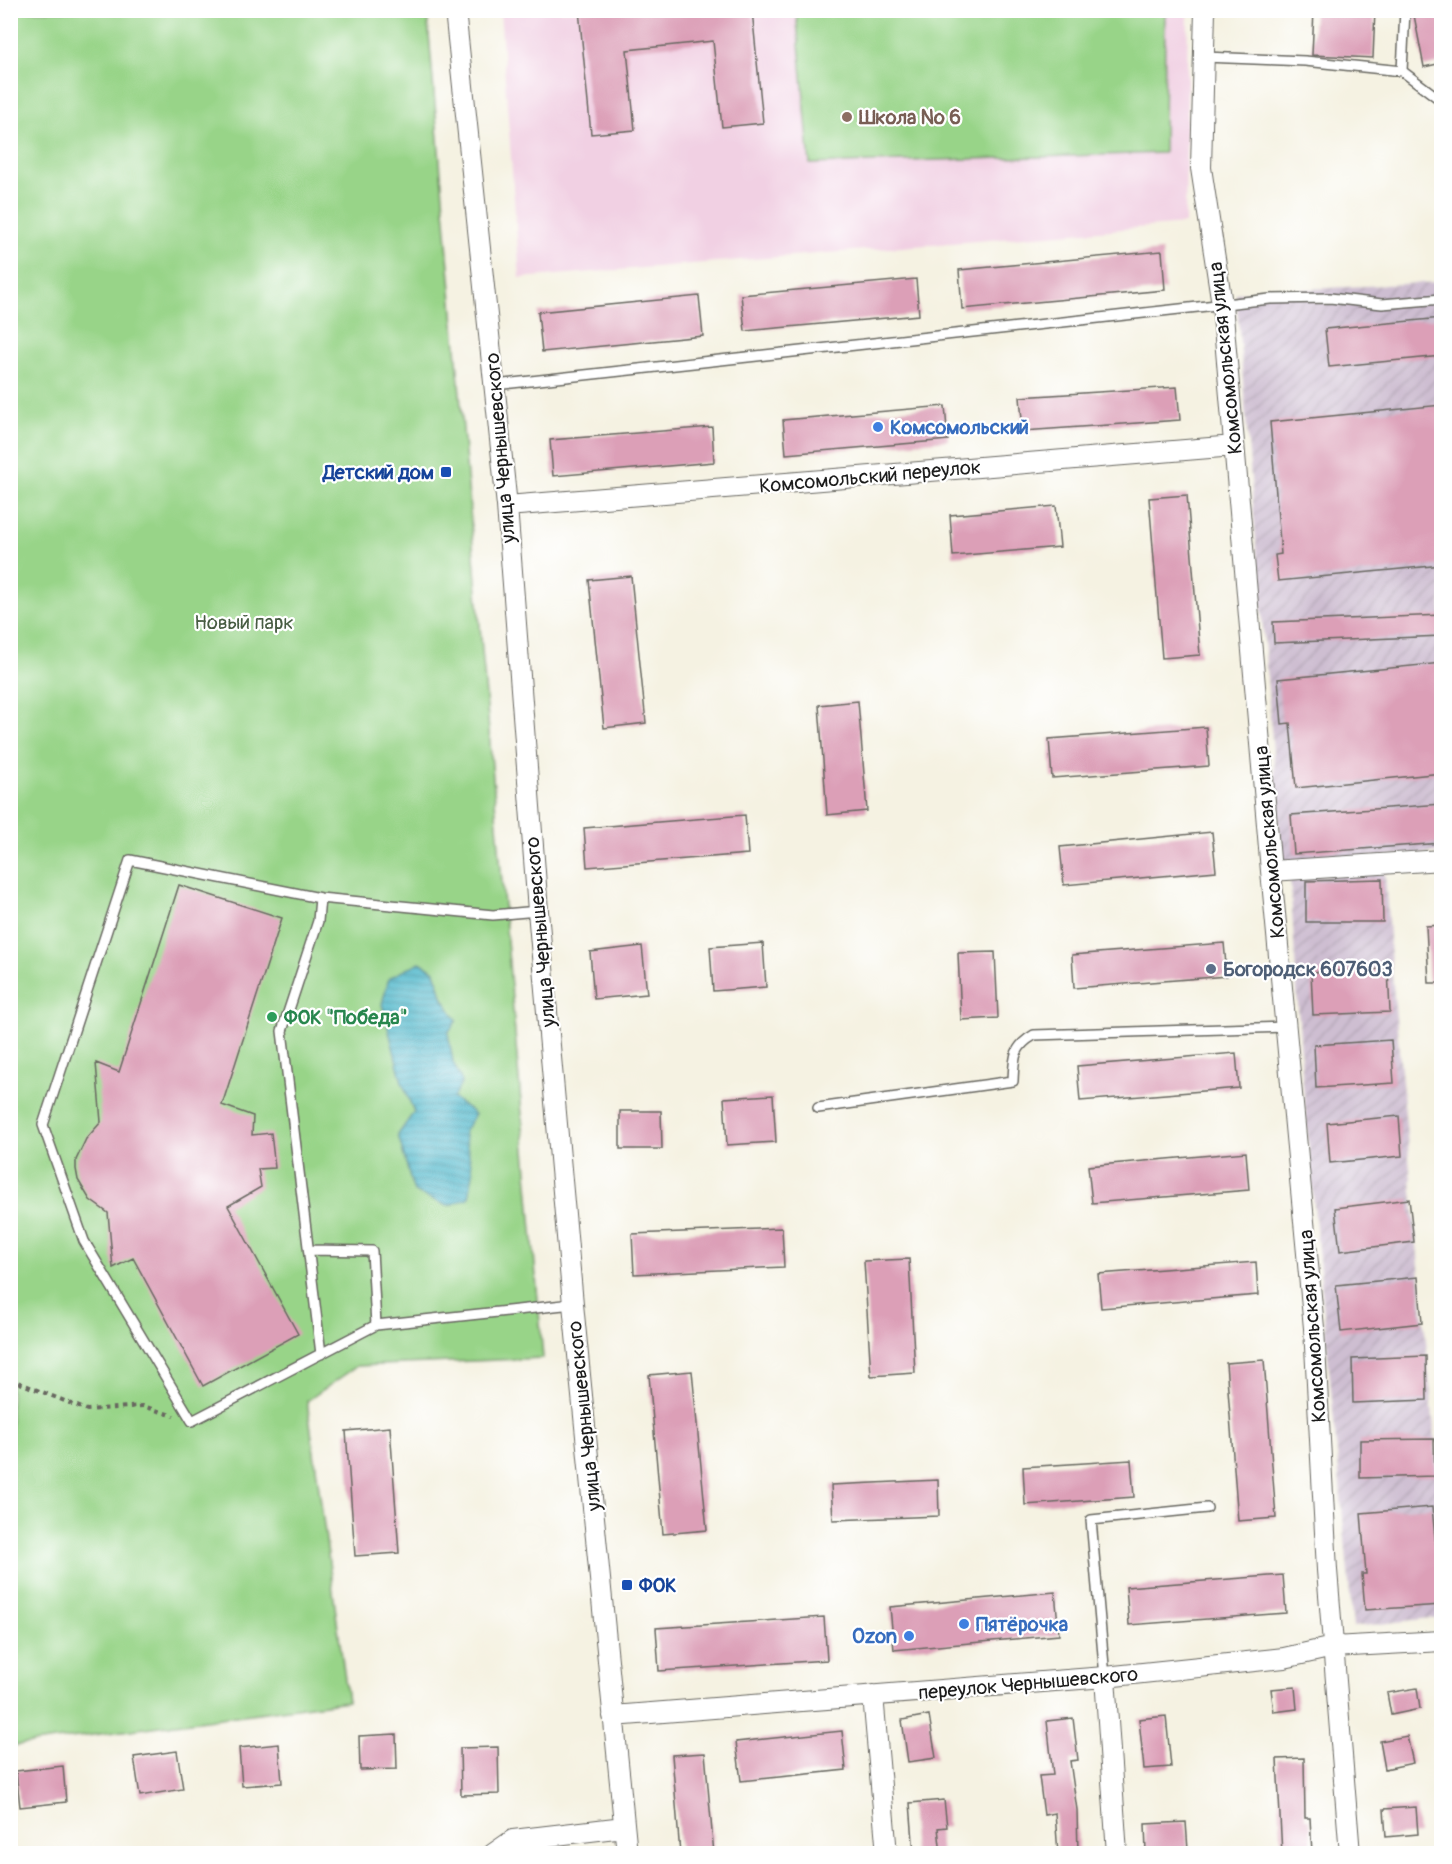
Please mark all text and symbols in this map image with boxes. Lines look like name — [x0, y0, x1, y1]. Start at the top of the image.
place label: Школа № 6 — [858, 105, 961, 130]
marker: Школа № 6 — [840, 110, 854, 124]
street label: Комсомольская улица — [1203, 261, 1248, 455]
street label: улица Чернышевского — [480, 352, 521, 545]
place label: Комсомольский — [890, 415, 1029, 440]
marker: Комсомольский — [871, 420, 885, 434]
street label: Комсомольский переулок — [758, 454, 982, 499]
place label: Детский дом — [322, 460, 434, 485]
marker: Детский дом — [439, 465, 453, 479]
park label: Новый парк — [194, 610, 294, 635]
street label: Комсомольская улица — [1249, 745, 1290, 939]
street label: улица Чернышевского — [520, 836, 561, 1029]
place label: Богородск 607603 — [1223, 957, 1393, 982]
marker: Богородск 607603 — [1204, 962, 1218, 976]
place label: ФОК "Победа" — [283, 1005, 408, 1030]
marker: ФОК "Победа" — [265, 1010, 279, 1024]
street label: Комсомольская улица — [1293, 1229, 1332, 1423]
street label: улица Чернышевского — [562, 1319, 607, 1513]
place label: ФОК — [638, 1573, 677, 1598]
marker: ФОК — [620, 1578, 634, 1592]
place label: Пятёрочка — [976, 1612, 1068, 1637]
marker: Пятёрочка — [957, 1617, 971, 1631]
place label: Ozon — [852, 1624, 897, 1649]
marker: Ozon — [902, 1629, 916, 1643]
street label: переулок Чернышевского — [917, 1661, 1139, 1706]

